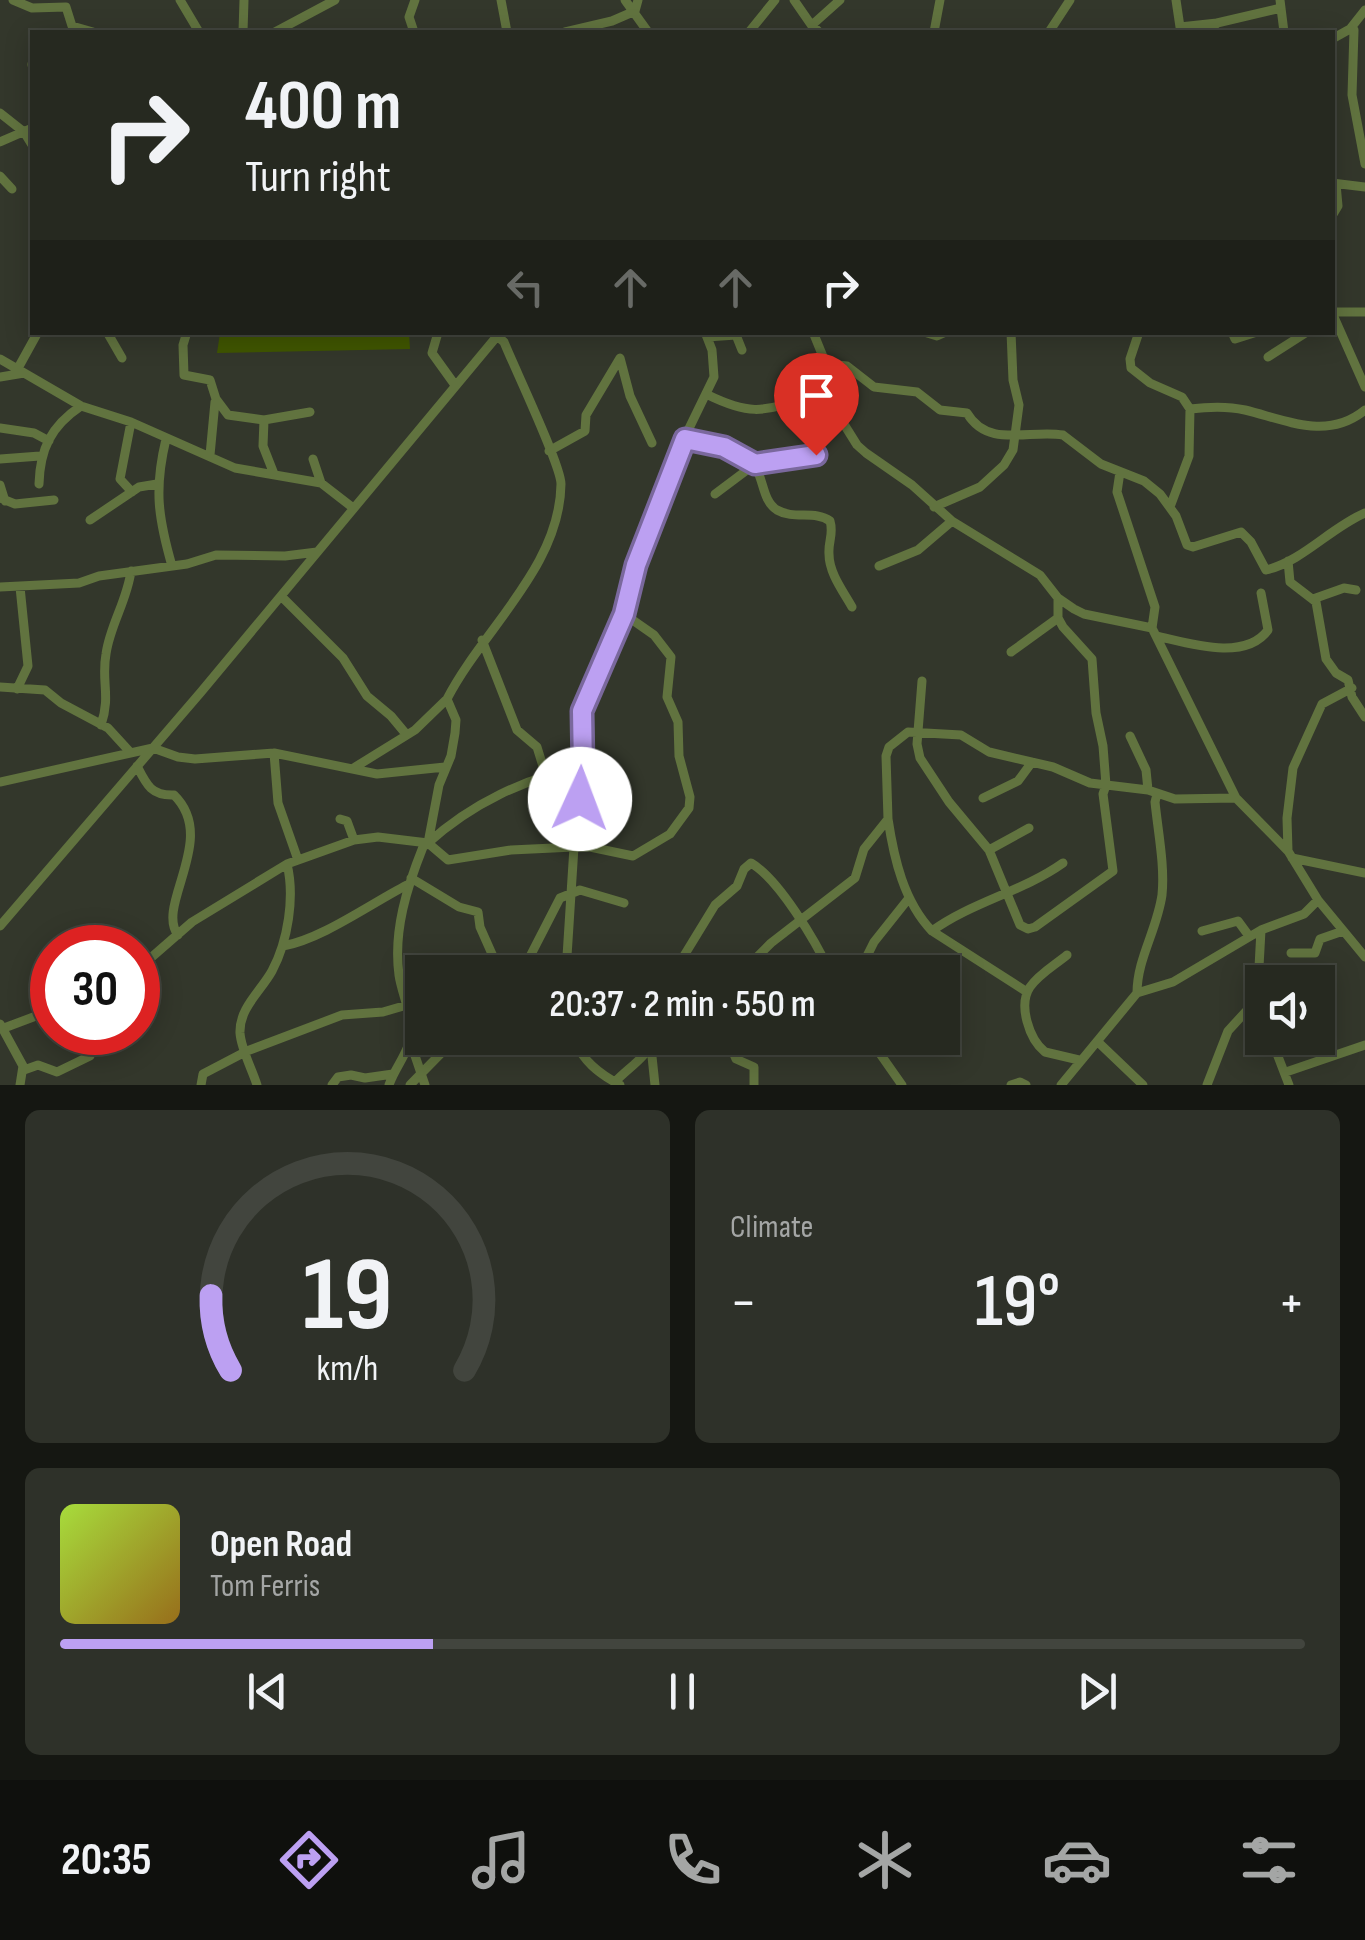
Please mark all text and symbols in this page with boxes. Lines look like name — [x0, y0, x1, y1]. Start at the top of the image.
text: 400 m — [245, 65, 402, 149]
icon: right — [80, 70, 210, 200]
text: Turn right — [245, 150, 391, 205]
icon: left — [498, 260, 553, 315]
icon: ahead — [603, 260, 658, 315]
icon: ahead — [708, 260, 763, 315]
icon: right — [813, 260, 868, 315]
pin — [774, 353, 859, 456]
icon: arrive — [789, 368, 844, 423]
position arrow — [528, 747, 632, 851]
speed limit sign: 30 — [30, 925, 160, 1055]
map controls — [1245, 965, 1335, 1055]
button: sound — [1245, 965, 1335, 1055]
text: 20:37 · 2 min · 550 m — [549, 982, 816, 1027]
text: Climate — [730, 1208, 813, 1247]
text: 19 — [302, 1234, 393, 1359]
text: 19° — [975, 1257, 1060, 1348]
text: − — [730, 1270, 757, 1337]
text: + — [1278, 1270, 1305, 1337]
text: km/h — [317, 1348, 378, 1391]
text: Open Road — [210, 1522, 352, 1567]
text: Tom Ferris — [210, 1567, 320, 1606]
icon: previous — [240, 1664, 295, 1719]
icon: pause — [655, 1664, 710, 1719]
icon: next — [1070, 1664, 1125, 1719]
icon: directions — [274, 1825, 344, 1895]
icon: music — [466, 1825, 536, 1895]
icon: phone — [658, 1825, 728, 1895]
icon: climate — [850, 1825, 920, 1895]
icon: car — [1042, 1825, 1112, 1895]
icon: filters — [1234, 1825, 1304, 1895]
text: 20:35 — [61, 1833, 152, 1888]

